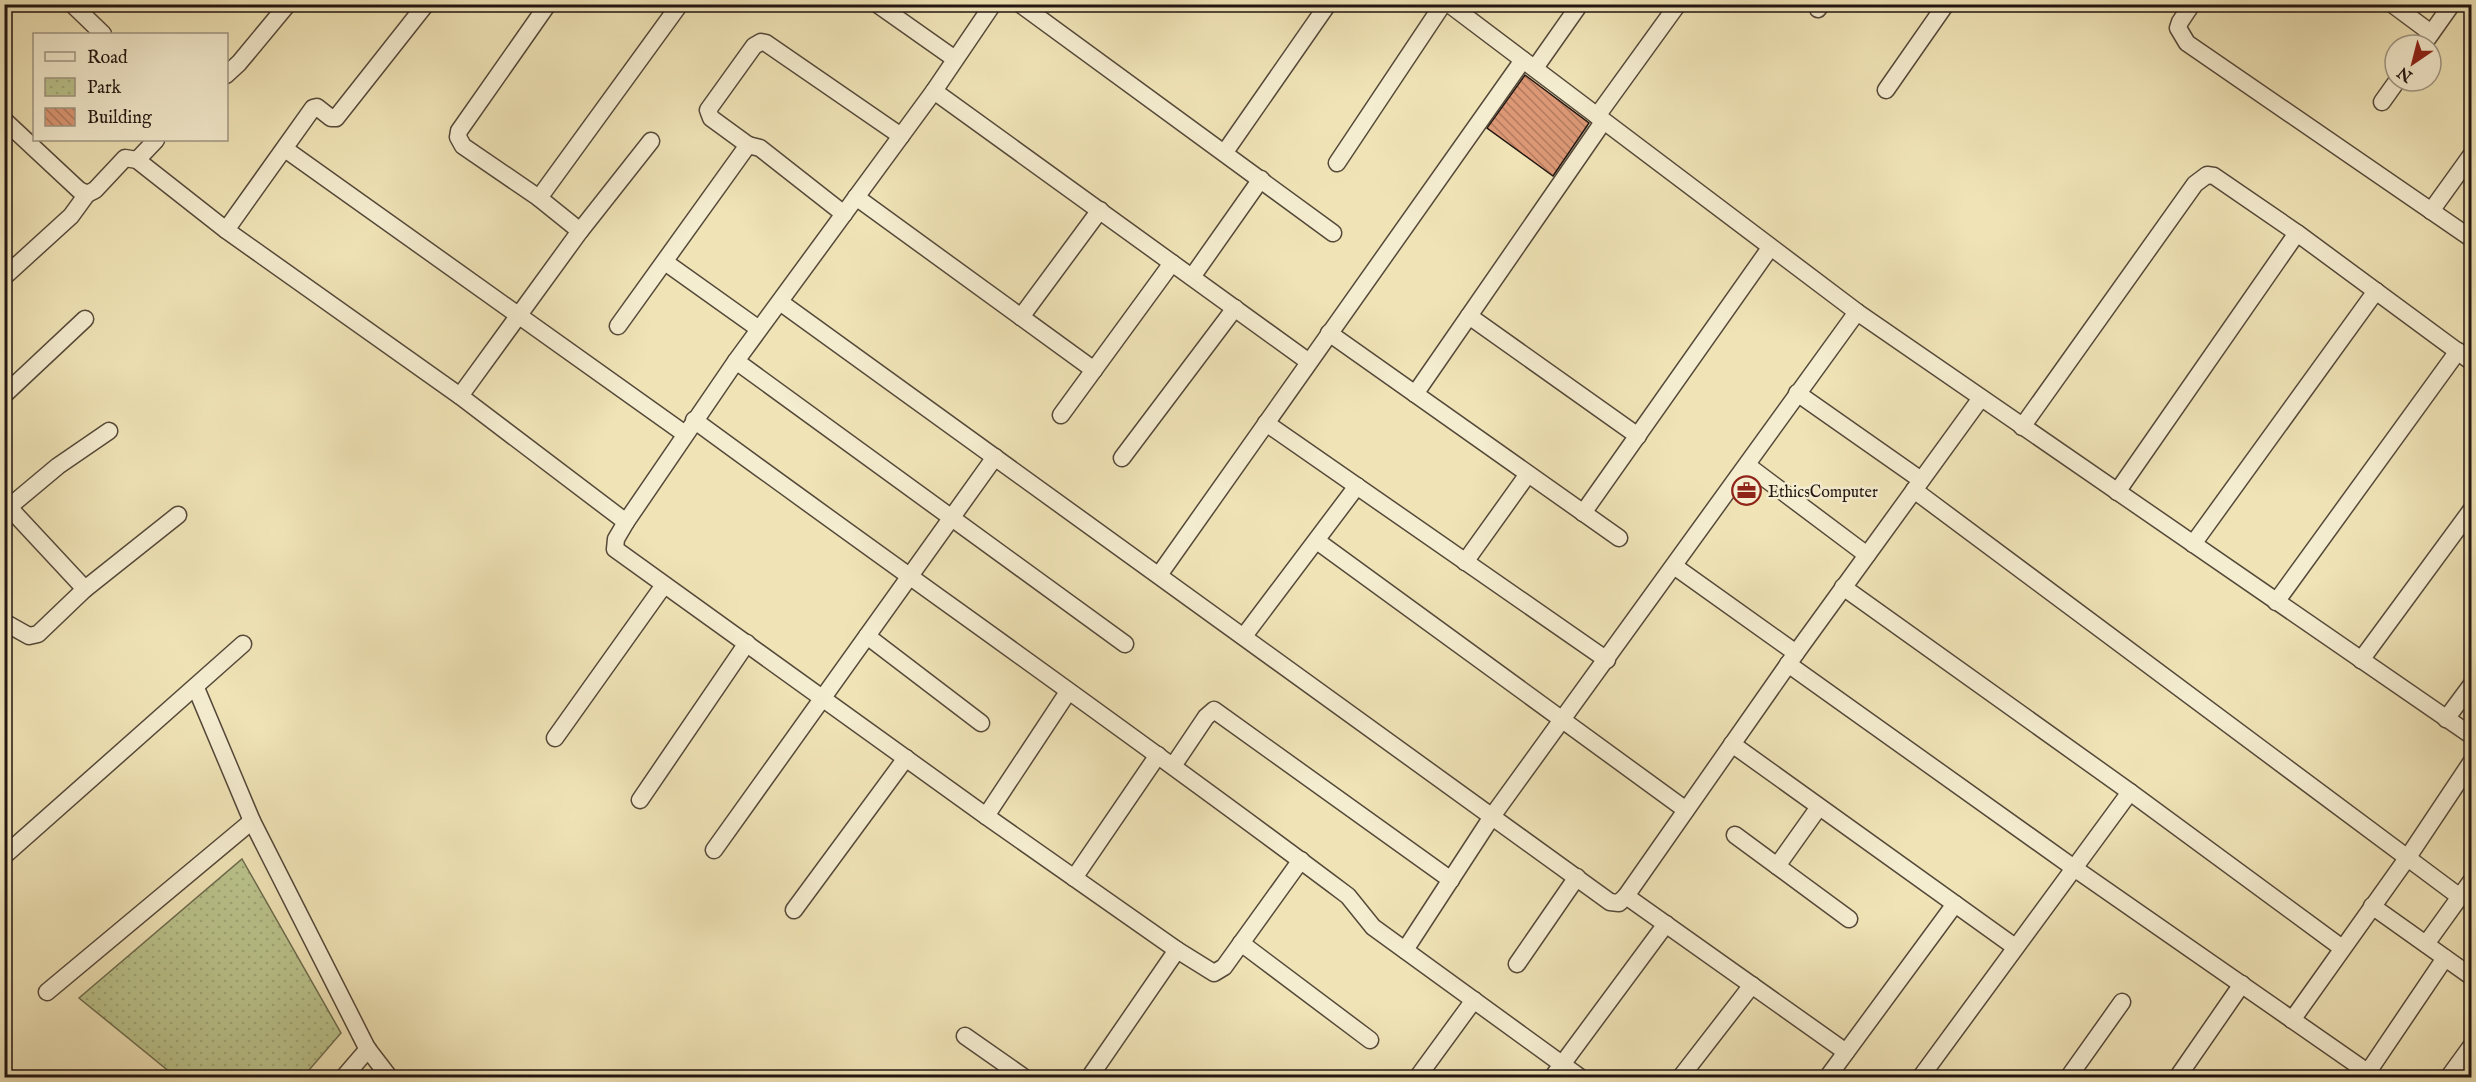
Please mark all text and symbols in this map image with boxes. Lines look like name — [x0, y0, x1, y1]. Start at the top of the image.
legend — [33, 33, 228, 141]
north arrow — [2383, 33, 2443, 93]
text: Road — [87, 47, 128, 70]
text: N — [2394, 61, 2418, 86]
text: Park — [87, 77, 122, 100]
text: Building — [87, 107, 152, 130]
office icon: EthicsComputer — [1731, 475, 1763, 507]
place label: EthicsComputer — [1768, 483, 1878, 503]

